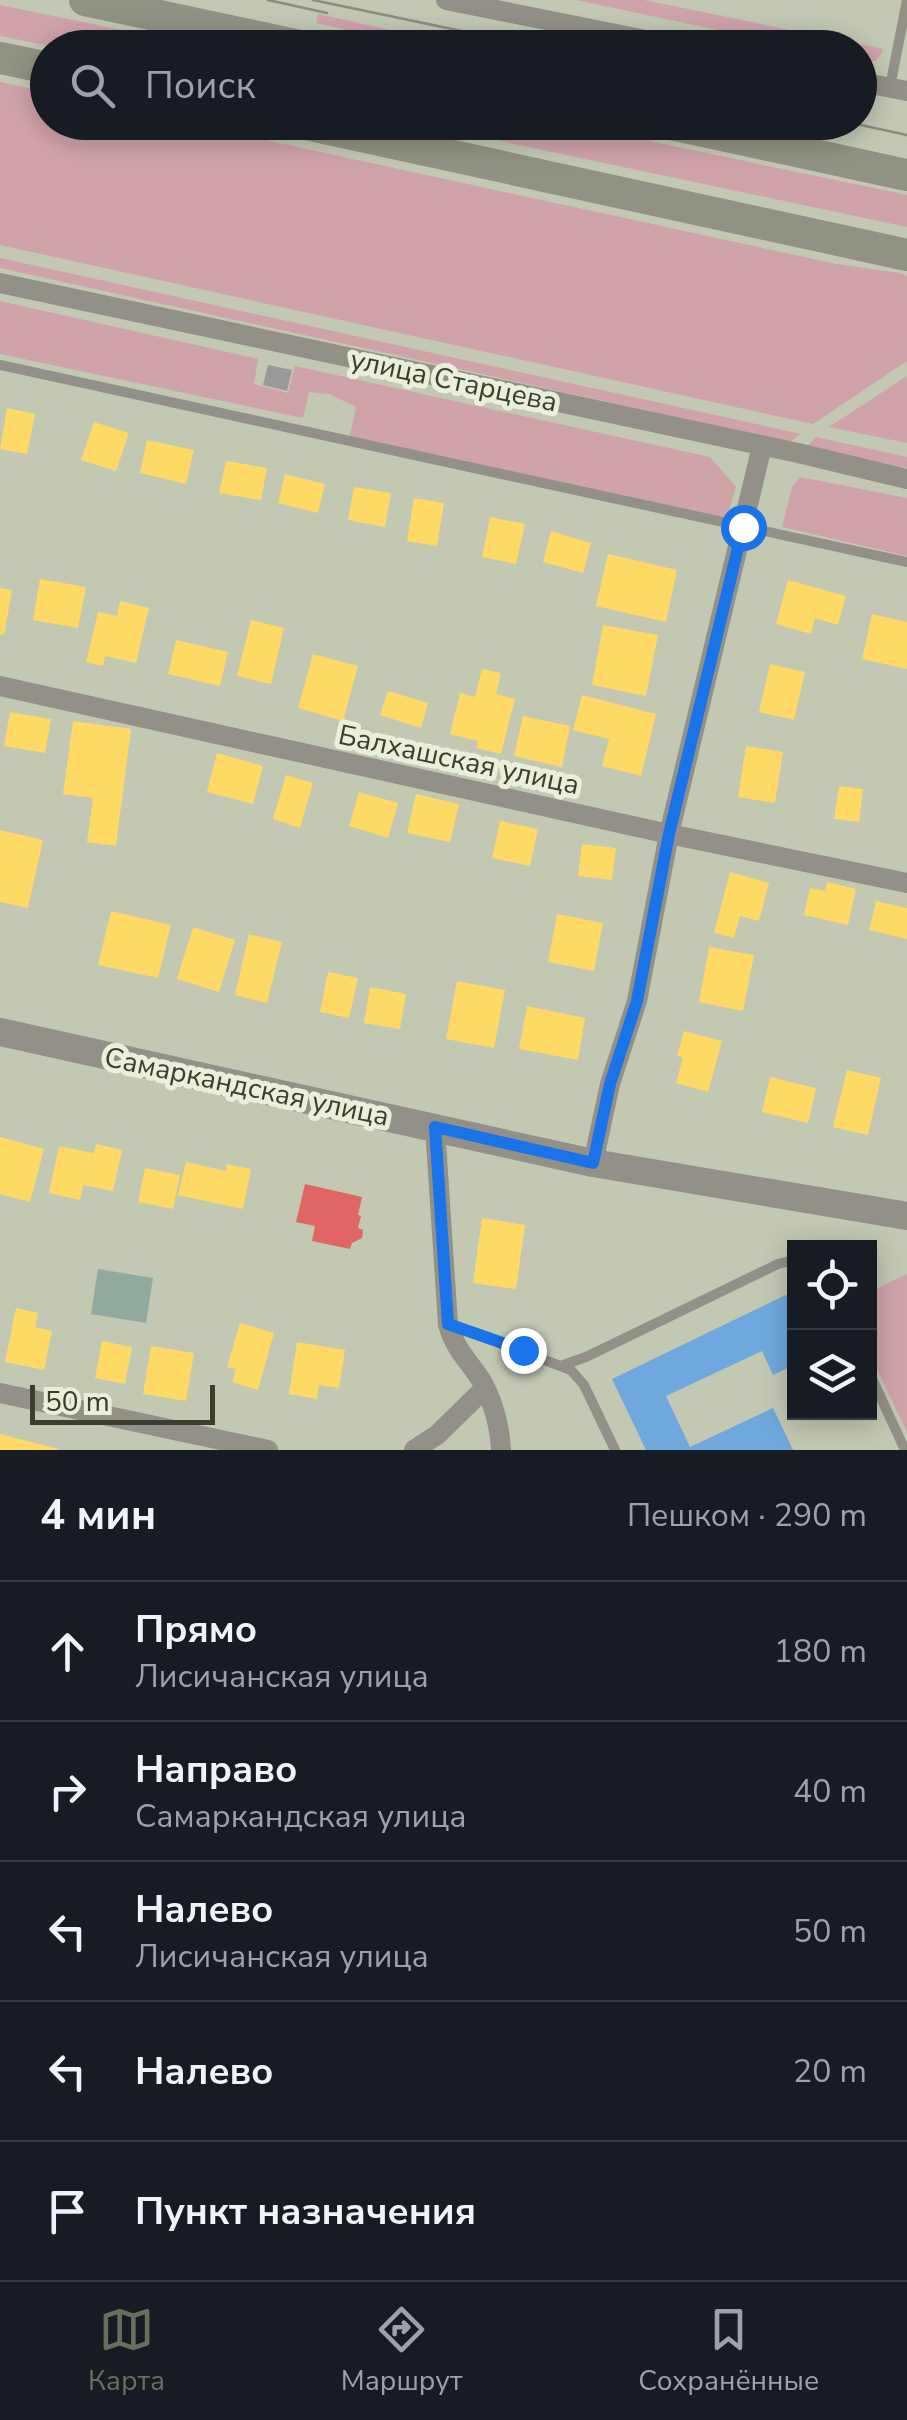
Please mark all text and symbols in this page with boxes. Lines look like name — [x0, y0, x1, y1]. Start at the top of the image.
search box — [30, 30, 877, 140]
icon: search — [65, 58, 120, 113]
text: Поиск — [145, 60, 255, 111]
street label: улица Старцева — [347, 341, 561, 421]
route start — [721, 505, 767, 551]
street label: Балхашская улица — [335, 716, 583, 804]
street label: Самаркандская улица — [101, 1038, 393, 1136]
map controls — [787, 1240, 877, 1420]
button: locate — [787, 1240, 877, 1330]
route end — [501, 1328, 547, 1374]
button: layers — [787, 1330, 877, 1420]
scale bar — [30, 1380, 215, 1424]
text: 50 m — [45, 1383, 110, 1421]
text: 4 мин — [40, 1487, 156, 1544]
text: Пешком · 290 m — [627, 1494, 867, 1537]
text: Прямо — [135, 1604, 257, 1655]
icon: ahead — [40, 1624, 95, 1679]
text: 180 m — [774, 1630, 867, 1673]
text: Лисичанская улица — [135, 1655, 429, 1698]
text: Направо — [135, 1744, 297, 1795]
icon: right — [40, 1764, 95, 1819]
text: 40 m — [793, 1770, 867, 1813]
text: Самаркандская улица — [135, 1795, 467, 1838]
text: Налево — [135, 1884, 274, 1935]
icon: left — [40, 1904, 95, 1959]
text: 50 m — [793, 1910, 867, 1953]
text: Лисичанская улица — [135, 1935, 429, 1978]
icon: left — [40, 2044, 95, 2099]
text: Налево — [135, 2046, 274, 2097]
text: 20 m — [793, 2050, 867, 2093]
icon: arrive — [40, 2184, 95, 2239]
text: Пункт назначения — [135, 2186, 476, 2237]
tab: Карта — [88, 2302, 165, 2400]
tab: Маршрут — [341, 2302, 462, 2400]
tab: Сохранённые — [638, 2302, 819, 2400]

